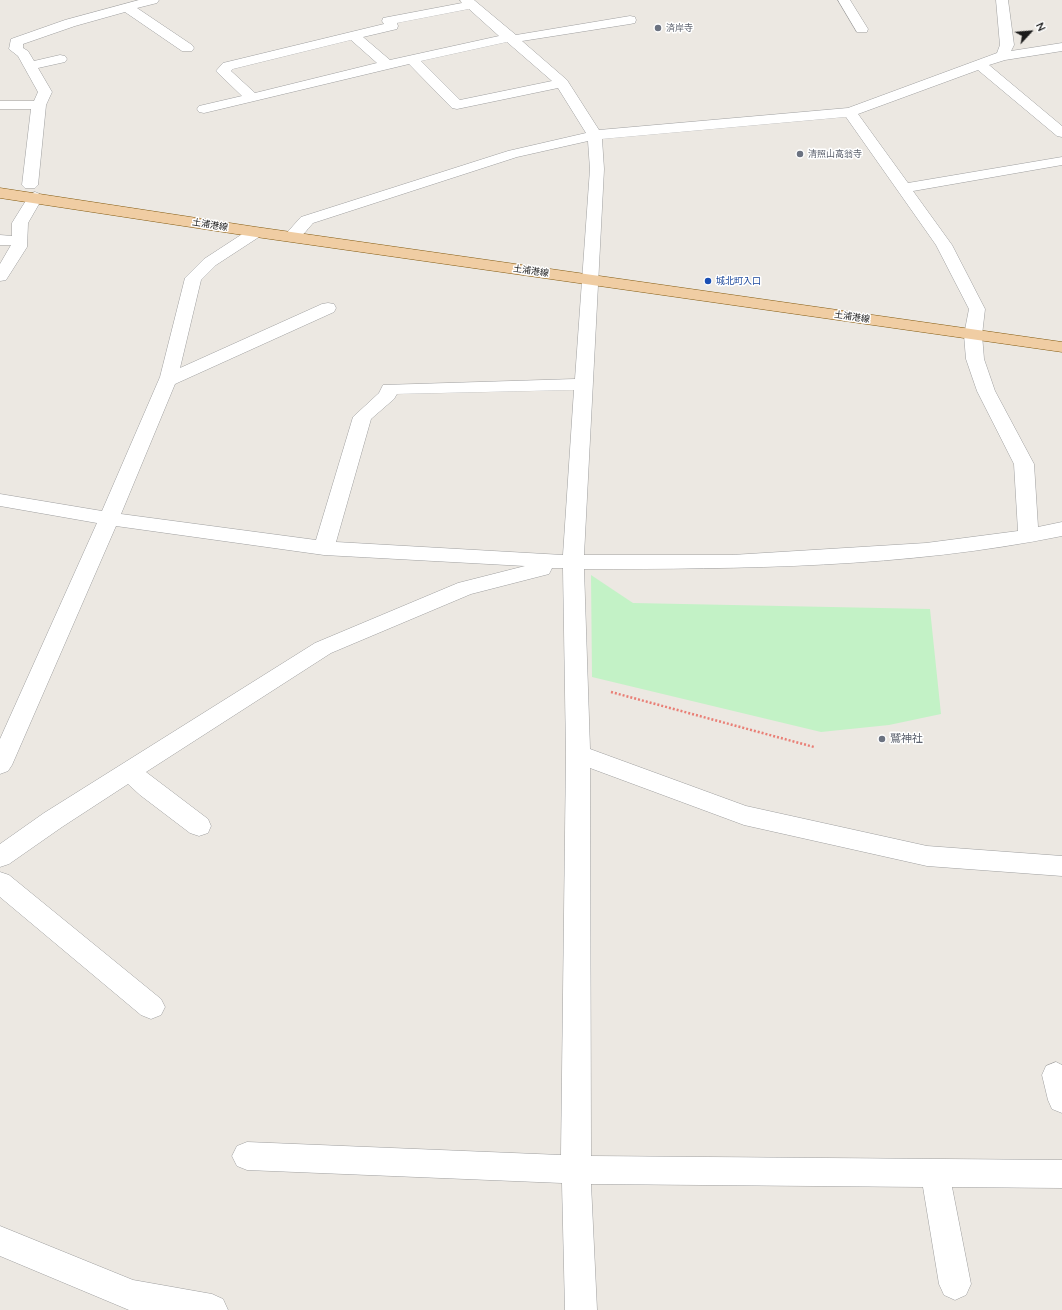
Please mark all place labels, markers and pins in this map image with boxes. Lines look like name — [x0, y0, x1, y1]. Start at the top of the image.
marker: 済岸寺 — [653, 23, 663, 33]
place label: 済岸寺 — [666, 23, 693, 33]
marker: 清照山高翁寺 — [795, 149, 805, 159]
place label: 清照山高翁寺 — [808, 149, 862, 159]
marker: 城北町入口 — [703, 276, 713, 286]
place label: 城北町入口 — [716, 276, 761, 286]
place label: 鷲神社 — [890, 732, 923, 746]
marker: 鷲神社 — [877, 734, 887, 744]

